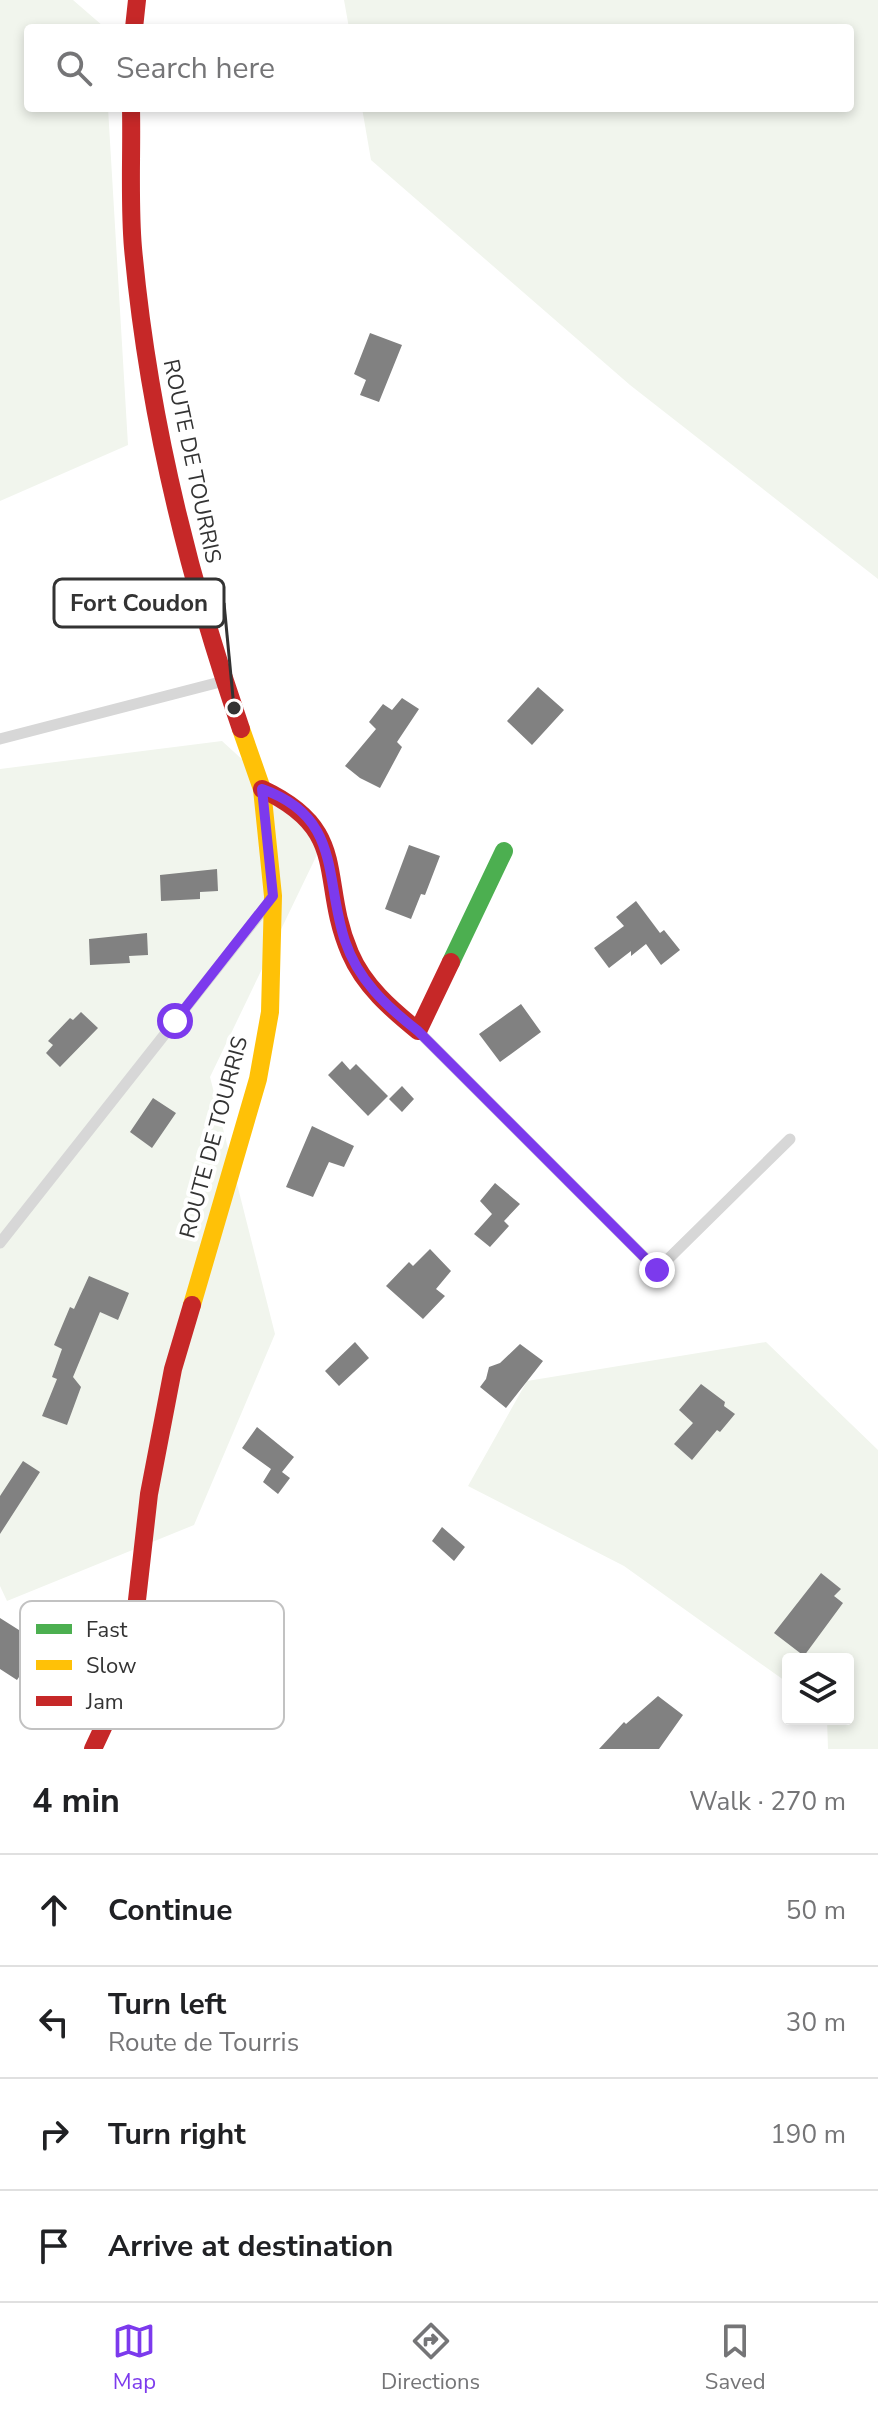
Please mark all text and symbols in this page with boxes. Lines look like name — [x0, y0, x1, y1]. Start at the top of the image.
search box — [24, 24, 854, 112]
icon: search — [52, 46, 96, 90]
text: Search here — [116, 48, 275, 89]
street label: ROUTE DE TOURRIS — [156, 356, 228, 566]
callout: Fort Coudon — [54, 579, 224, 627]
text: Fort Coudon — [70, 587, 208, 619]
route start — [157, 1003, 193, 1039]
street label: ROUTE DE TOURRIS — [173, 1033, 255, 1241]
route end — [639, 1252, 675, 1288]
legend — [20, 1601, 284, 1729]
text: Fast — [86, 1615, 128, 1645]
text: Slow — [86, 1651, 137, 1681]
map controls — [782, 1653, 854, 1725]
button: layers — [782, 1653, 854, 1725]
text: Jam — [85, 1687, 124, 1717]
text: 4 min — [32, 1778, 120, 1824]
text: Walk · 270 m — [689, 1784, 846, 1819]
icon: ahead — [32, 1888, 76, 1932]
text: Continue — [108, 1890, 233, 1931]
text: 50 m — [786, 1893, 846, 1928]
text: Turn left — [108, 1984, 226, 2025]
icon: left — [32, 2000, 76, 2044]
text: 30 m — [786, 2005, 846, 2040]
text: Route de Tourris — [108, 2025, 299, 2060]
icon: right — [32, 2112, 76, 2156]
text: Turn right — [108, 2114, 246, 2155]
text: 190 m — [770, 2117, 846, 2152]
icon: arrive — [32, 2224, 76, 2268]
text: Arrive at destination — [108, 2226, 393, 2267]
tab: Map — [112, 2319, 156, 2397]
tab: Directions — [381, 2319, 480, 2397]
tab: Saved — [705, 2319, 766, 2397]

